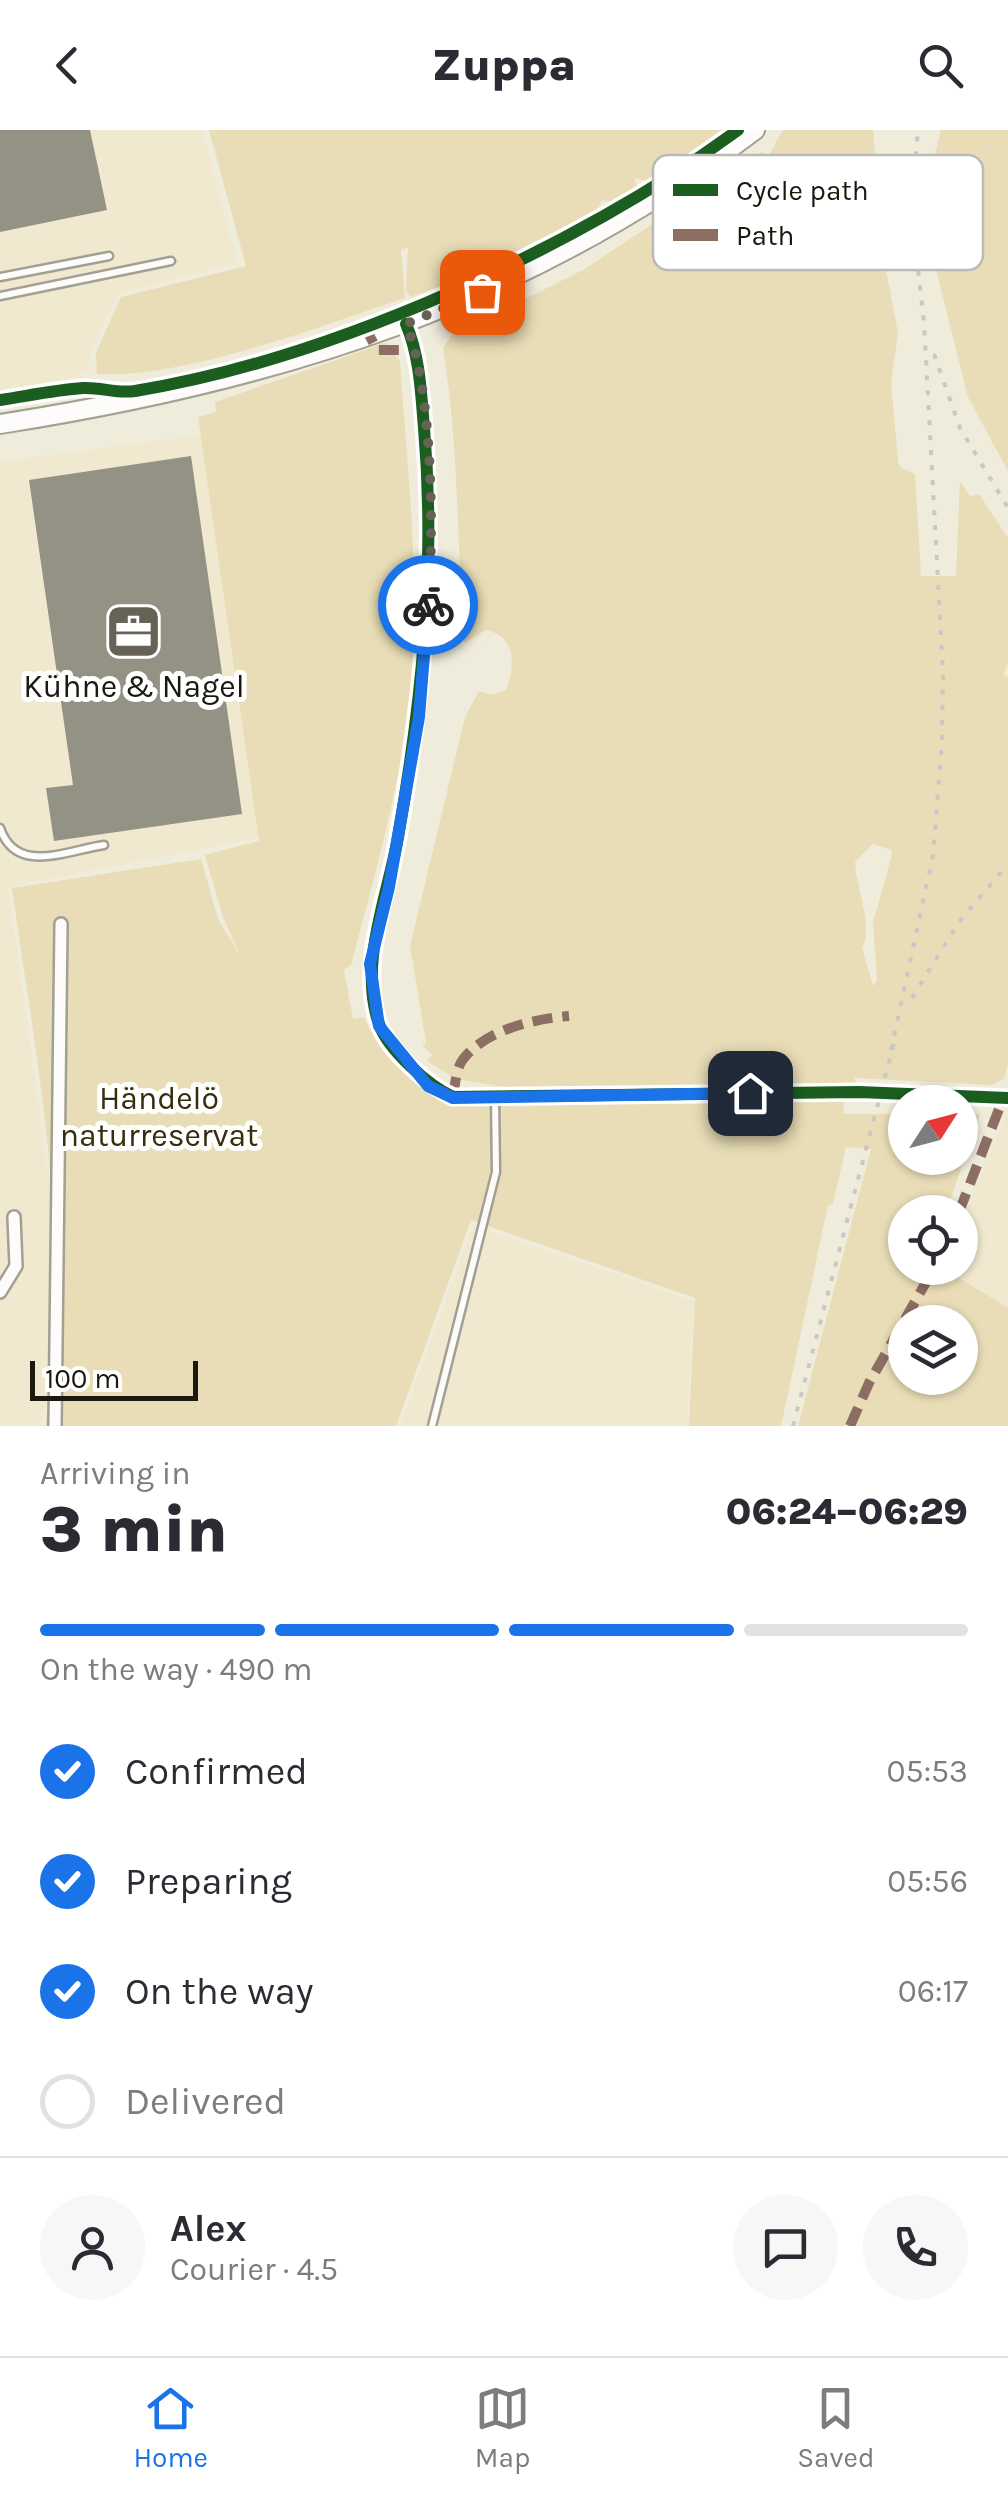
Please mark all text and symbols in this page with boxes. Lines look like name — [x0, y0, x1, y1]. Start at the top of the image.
icon: back — [40, 38, 95, 93]
icon: search — [913, 38, 968, 93]
text: Zuppa — [432, 39, 576, 91]
legend — [653, 155, 983, 270]
text: Cycle path — [736, 174, 869, 207]
text: Path — [736, 219, 794, 252]
pin — [440, 250, 525, 335]
icon: bag — [455, 265, 510, 320]
courier — [378, 555, 478, 655]
icon: bike — [401, 578, 456, 633]
office icon: Kühne & Nagel — [104, 602, 164, 662]
place label: Kühne & Nagel — [23, 668, 245, 705]
pin — [708, 1051, 793, 1136]
icon: home — [723, 1066, 778, 1121]
park label: Händelö naturreservat — [60, 1080, 258, 1154]
north arrow — [888, 1085, 978, 1175]
map controls — [888, 1085, 978, 1395]
button: locate — [888, 1195, 978, 1285]
button: layers — [888, 1305, 978, 1395]
scale bar — [30, 1356, 198, 1400]
text: 100 m — [45, 1362, 120, 1395]
text: Arriving in — [40, 1455, 191, 1492]
text: 06:24–06:29 — [726, 1489, 968, 1534]
text: 3 min — [40, 1491, 228, 1567]
text: On the way · 490 m — [40, 1651, 313, 1688]
icon: check — [40, 1744, 95, 1799]
text: Confirmed — [125, 1749, 308, 1794]
text: 05:53 — [887, 1753, 968, 1790]
icon: check — [40, 1854, 95, 1909]
text: Preparing — [125, 1859, 292, 1904]
text: 05:56 — [887, 1863, 968, 1900]
icon: check — [40, 1964, 95, 2019]
text: On the way — [125, 1969, 313, 2014]
text: 06:17 — [898, 1973, 968, 2010]
text: Delivered — [125, 2079, 286, 2124]
button: person — [40, 2195, 145, 2300]
button: chat — [733, 2195, 838, 2300]
button: phone — [863, 2195, 968, 2300]
text: Alex — [170, 2206, 247, 2251]
text: Courier · 4.5 — [170, 2251, 338, 2288]
tab: Home — [133, 2381, 208, 2474]
tab: Map — [475, 2381, 530, 2474]
tab: Saved — [797, 2381, 875, 2474]

